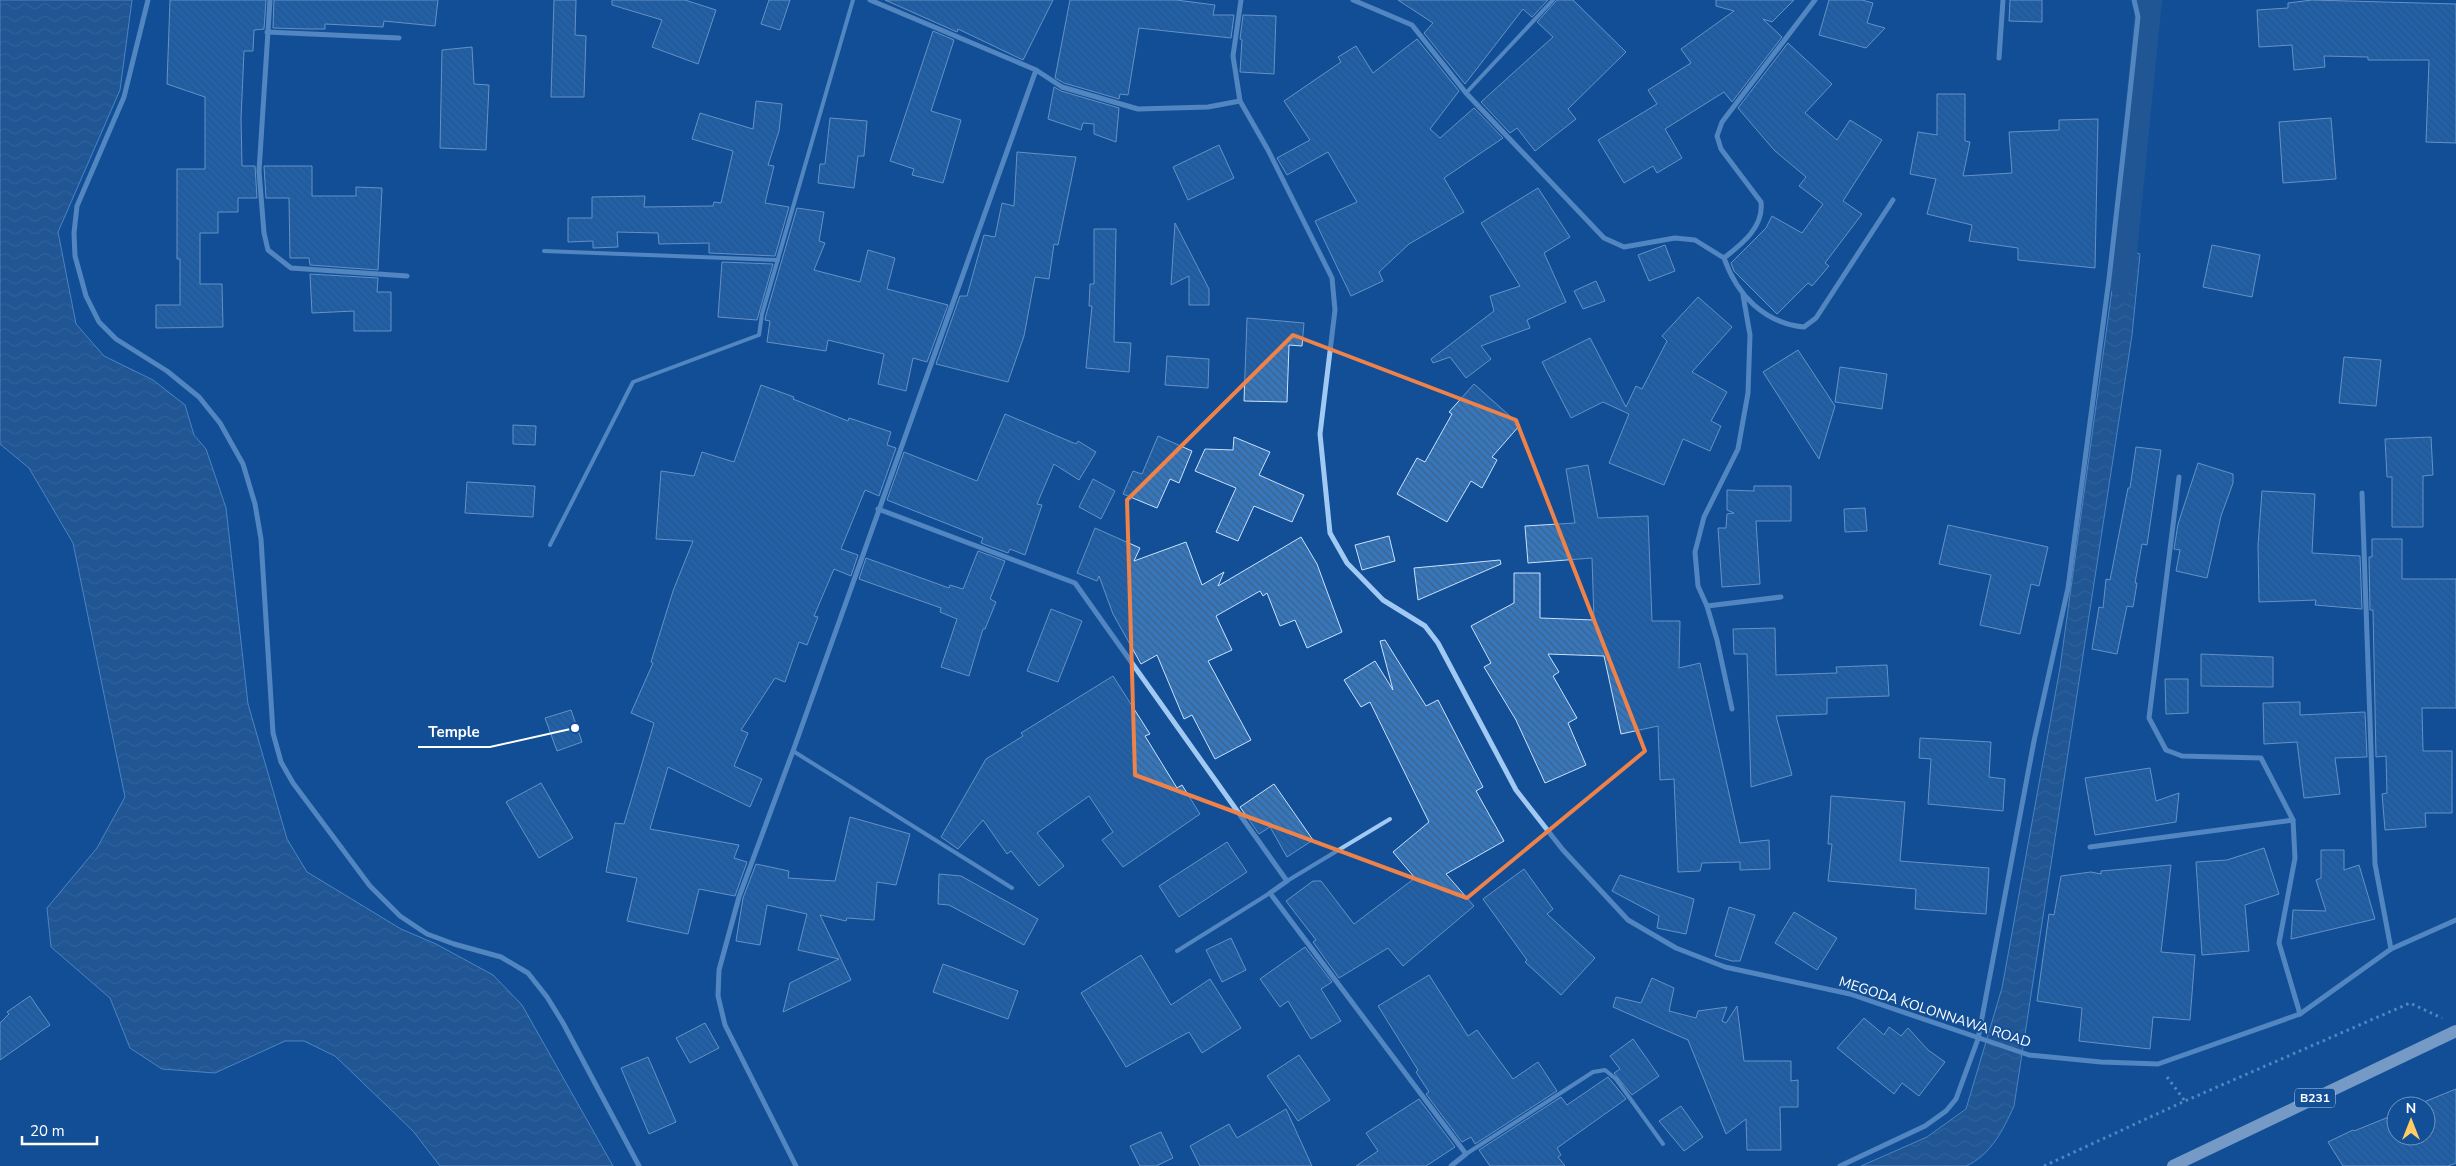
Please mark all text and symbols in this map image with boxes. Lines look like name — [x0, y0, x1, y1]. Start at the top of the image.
callout: Temple — [418, 717, 490, 747]
text: Temple — [428, 722, 480, 742]
street label: MEGODA KOLONNAWA ROAD — [1836, 972, 2034, 1052]
road number: B231 — [2295, 1088, 2335, 1108]
north arrow — [2386, 1096, 2436, 1146]
text: N — [2406, 1099, 2416, 1118]
scale bar — [22, 1114, 98, 1146]
text: 20 m — [30, 1121, 65, 1141]

